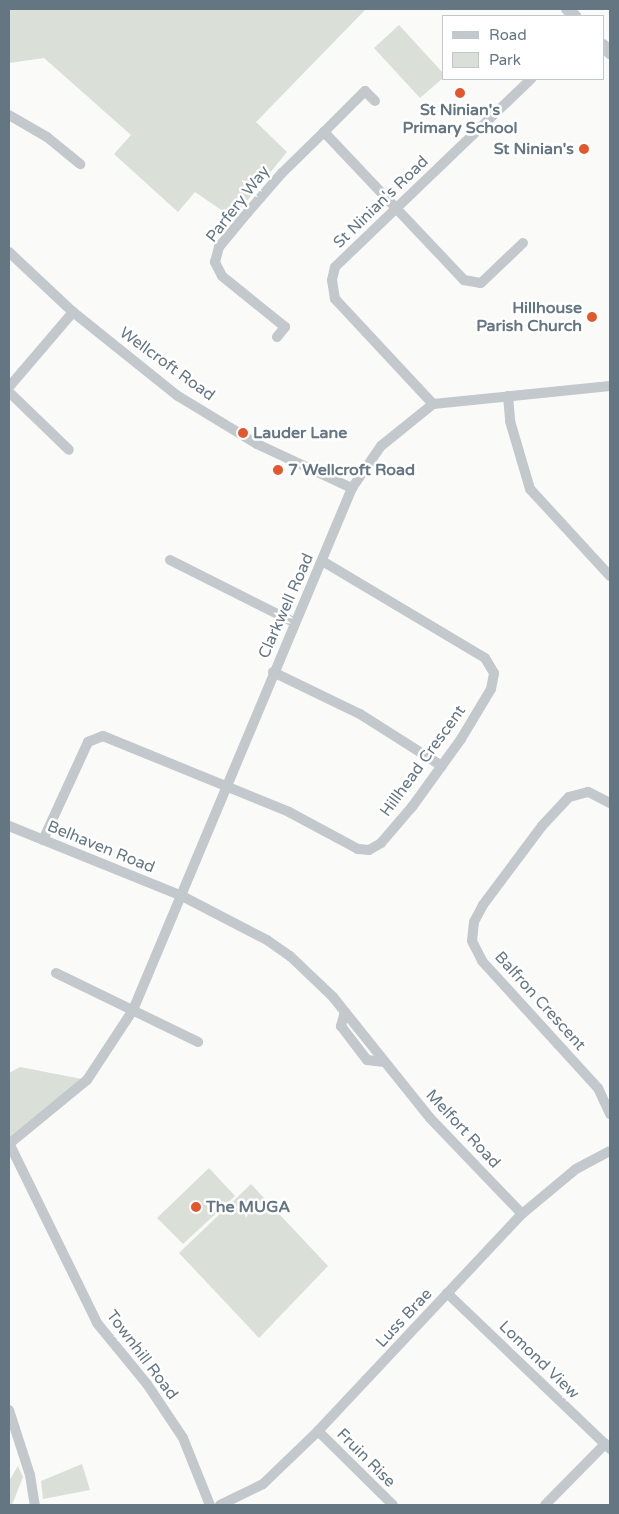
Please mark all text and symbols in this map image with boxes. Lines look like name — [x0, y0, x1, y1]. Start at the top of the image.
legend — [442, 15, 604, 80]
text: Road — [489, 26, 527, 44]
text: Park — [489, 51, 521, 69]
marker: St Ninian's Primary School — [454, 87, 466, 99]
place label: St Ninian's Primary School — [403, 100, 517, 138]
place label: St Ninian's — [494, 139, 574, 159]
marker: St Ninian's — [578, 143, 590, 155]
street label: St Ninian's Road — [330, 152, 432, 252]
street label: Parfery Way — [202, 162, 274, 246]
place label: Hillhouse Parish Church — [476, 298, 582, 336]
marker: Hillhouse Parish Church — [586, 311, 598, 323]
street label: Wellcroft Road — [116, 323, 218, 405]
place label: Lauder Lane — [253, 423, 347, 443]
marker: Lauder Lane — [237, 427, 249, 439]
place label: 7 Wellcroft Road — [288, 460, 415, 480]
marker: 7 Wellcroft Road — [272, 464, 284, 476]
street label: Clarkwell Road — [254, 551, 318, 661]
street label: Hillhead Crescent — [376, 702, 470, 820]
street label: Belhaven Road — [44, 817, 158, 877]
street label: Balfron Crescent — [491, 948, 589, 1054]
street label: Melfort Road — [422, 1086, 504, 1172]
place label: The MUGA — [206, 1197, 290, 1217]
marker: The MUGA — [190, 1201, 202, 1213]
street label: Luss Brae — [372, 1285, 436, 1351]
street label: Townhill Road — [102, 1307, 182, 1403]
street label: Lomond View — [495, 1317, 583, 1403]
street label: Fruin Rise — [333, 1425, 399, 1491]

